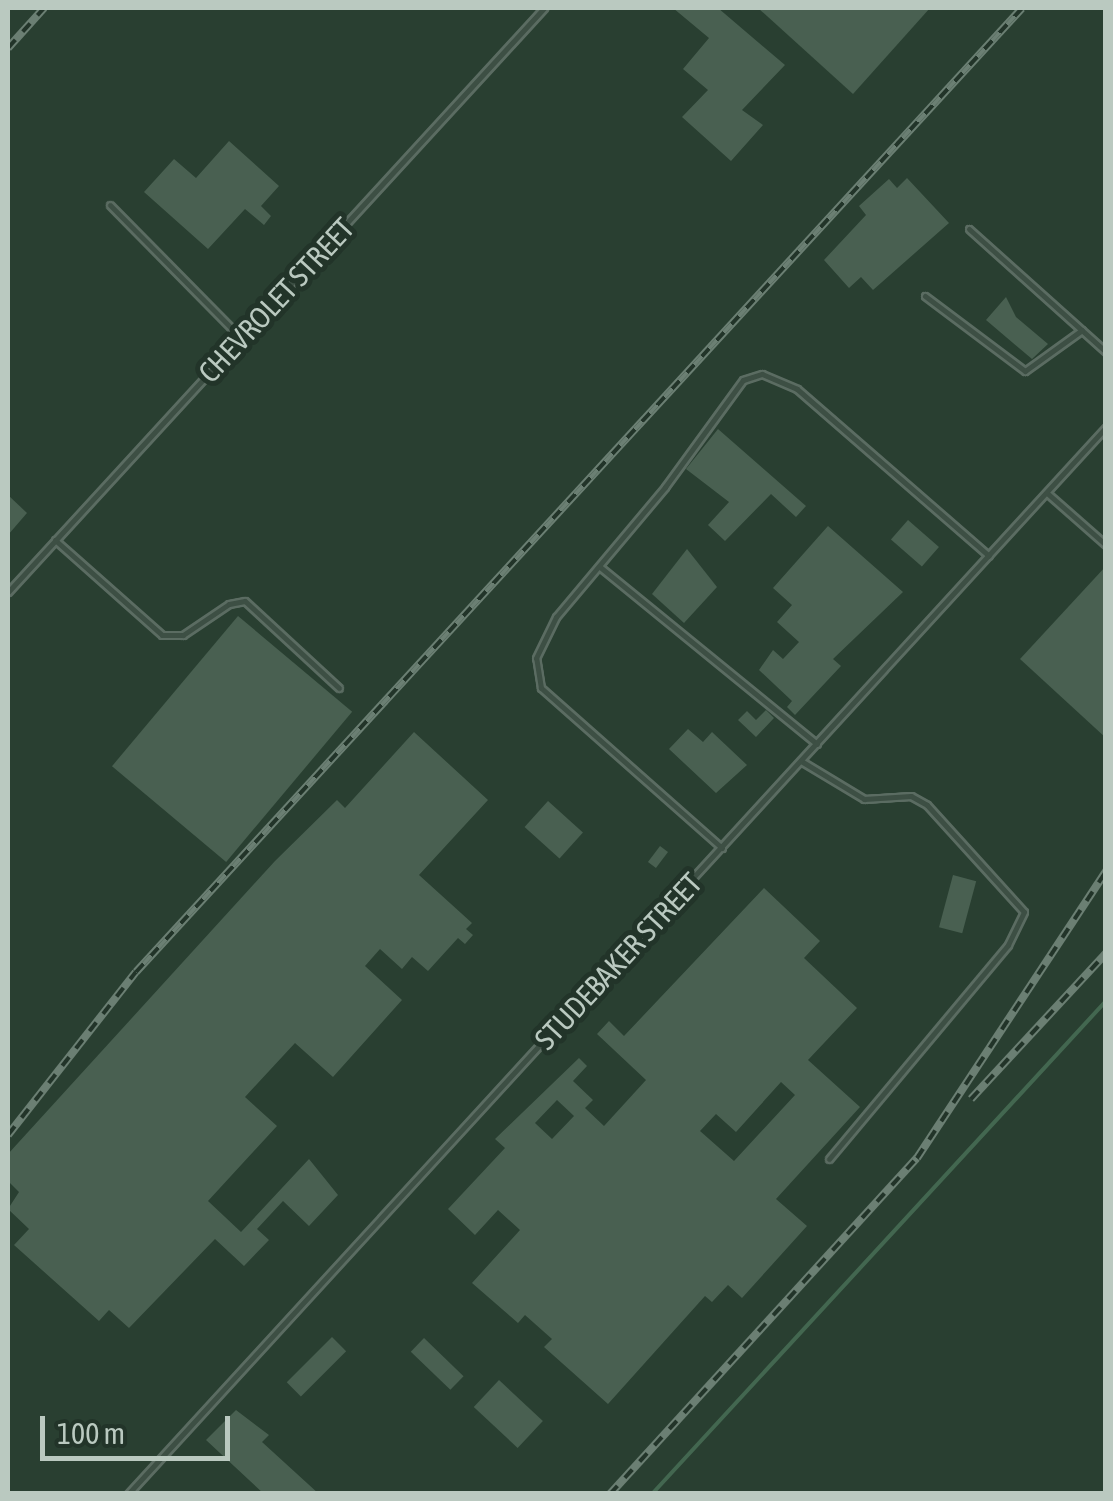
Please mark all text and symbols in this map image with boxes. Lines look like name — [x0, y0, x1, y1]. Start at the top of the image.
street label: CHEVROLET STREET — [191, 210, 361, 390]
street label: STUDEBAKER STREET — [527, 865, 709, 1057]
scale bar — [45, 1396, 235, 1458]
text: 100 m — [57, 1416, 125, 1450]

